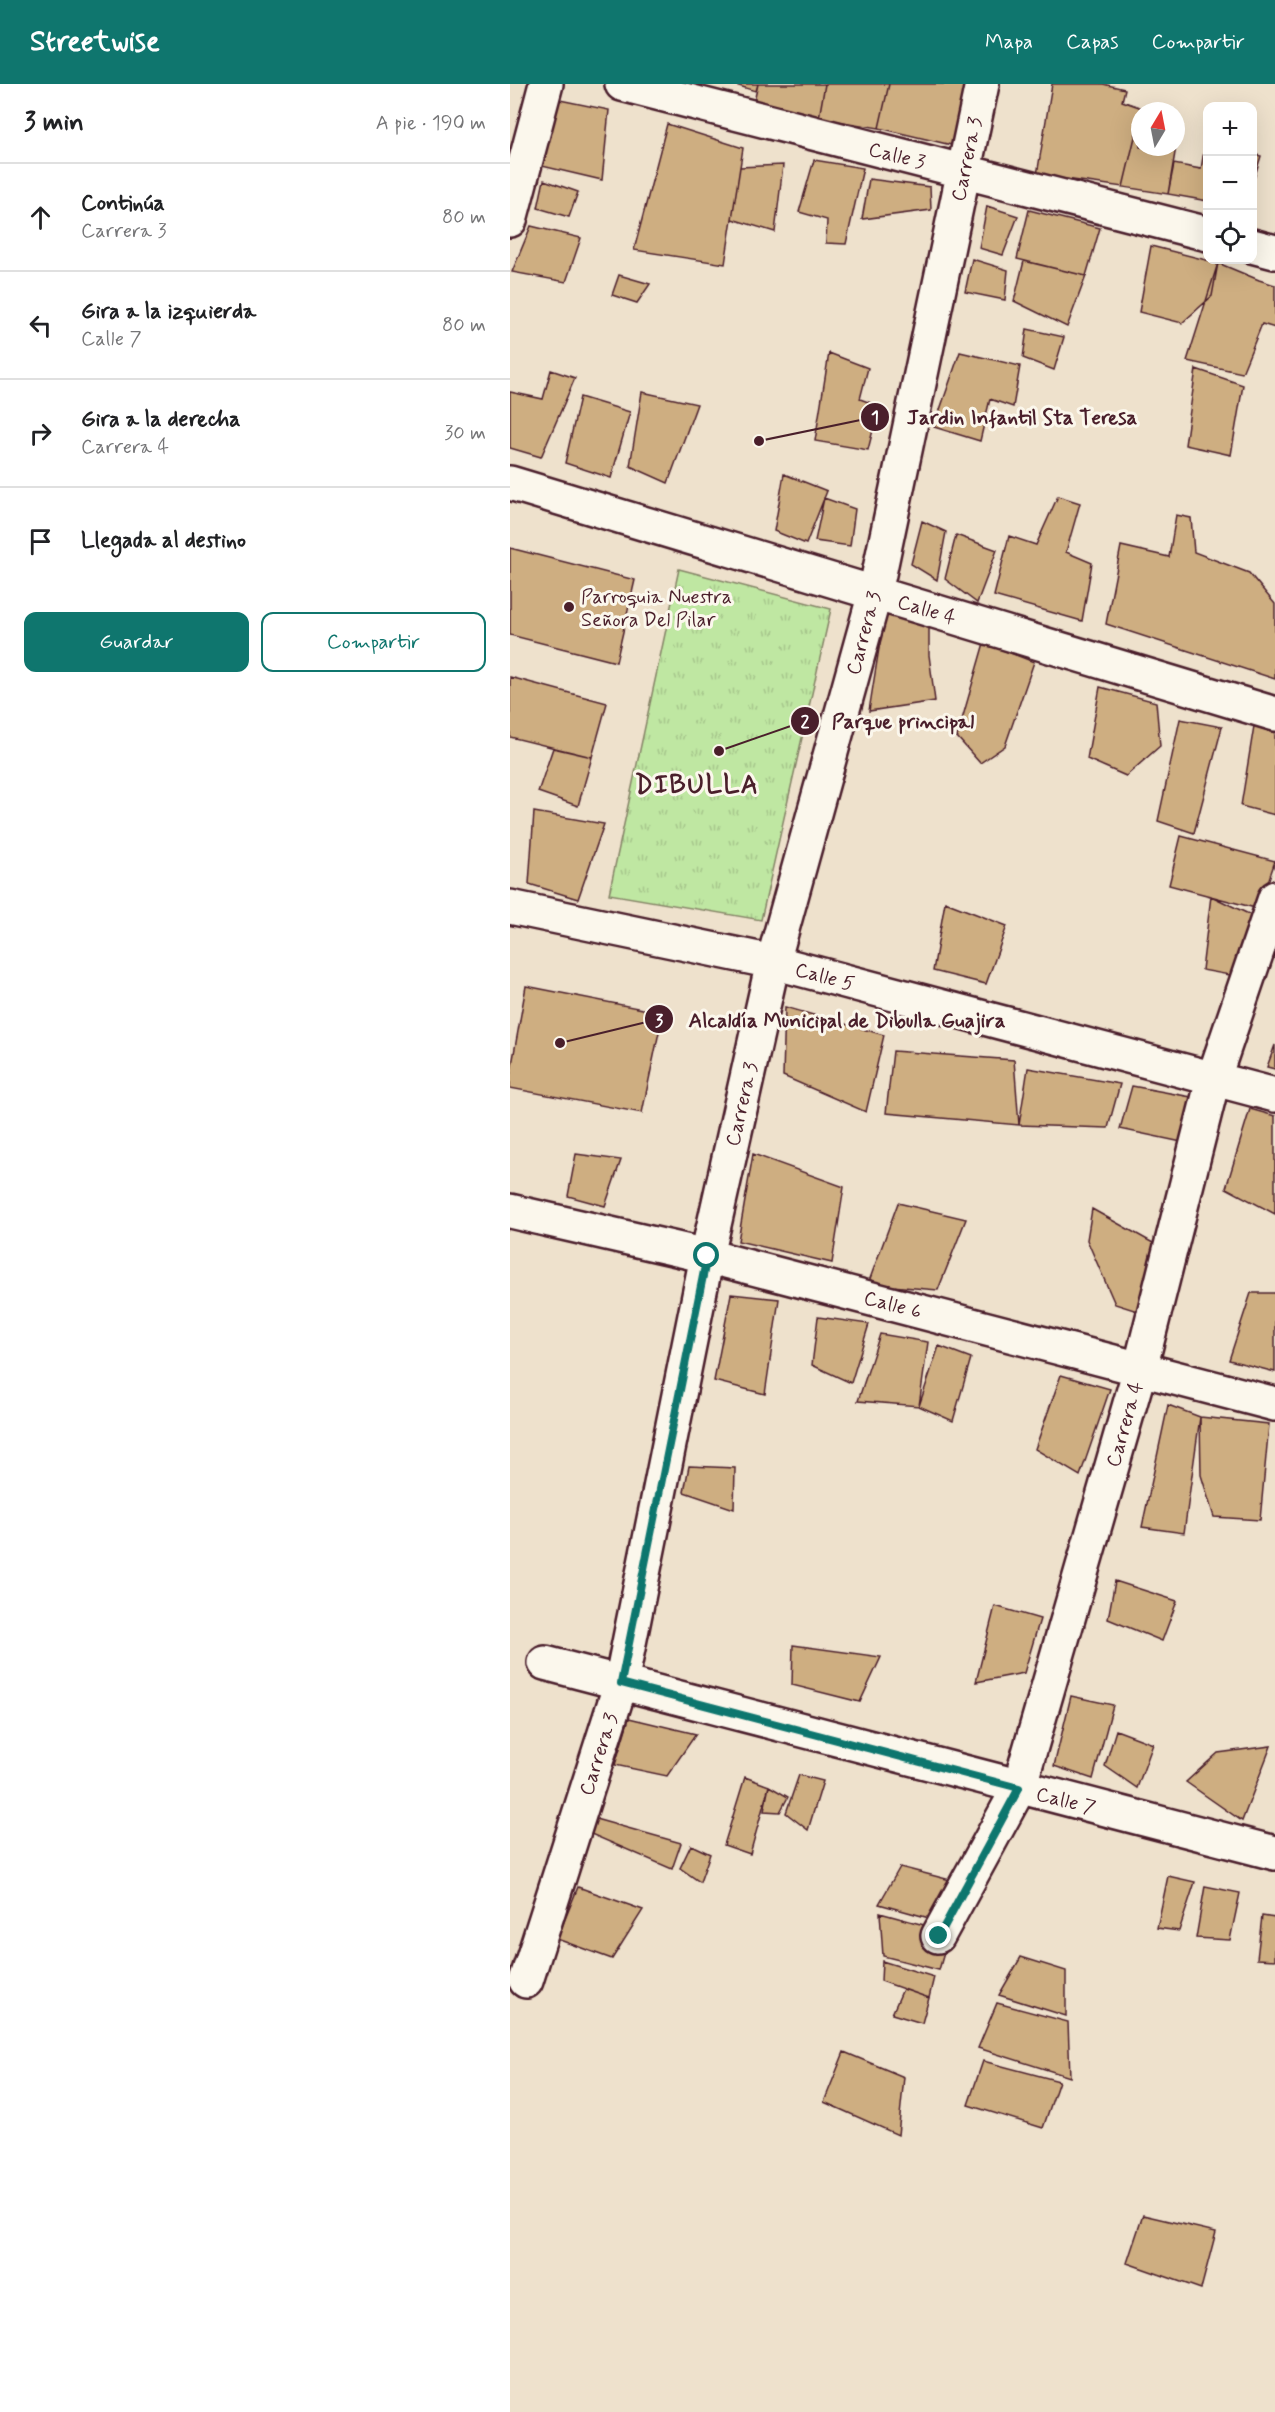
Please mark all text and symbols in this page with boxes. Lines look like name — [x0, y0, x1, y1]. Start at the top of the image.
text: Streetwise — [30, 24, 160, 61]
text: Mapa — [985, 28, 1033, 56]
text: Capas — [1066, 28, 1119, 56]
text: Compartir — [1152, 28, 1245, 56]
north arrow — [1131, 102, 1185, 156]
map controls — [1203, 102, 1257, 264]
button: + — [1203, 102, 1257, 156]
text: 3 min — [24, 106, 84, 140]
text: A pie · 190 m — [376, 110, 486, 137]
street label: Carrera 3 — [945, 115, 990, 204]
street label: Calle 3 — [865, 136, 928, 177]
button: − — [1203, 156, 1257, 210]
text: Continúa — [81, 190, 165, 218]
icon: ahead — [24, 201, 57, 234]
text: 80 m — [442, 204, 486, 231]
button: locate — [1203, 210, 1257, 264]
text: Carrera 3 — [81, 218, 166, 245]
text: Gira a la izquierda — [81, 298, 256, 326]
icon: left — [24, 309, 57, 342]
text: 80 m — [442, 312, 486, 339]
text: Calle 7 — [81, 326, 142, 353]
callout: Jardin Infantil Sta Teresa — [860, 398, 1153, 437]
text: Jardin Infantil Sta Teresa — [907, 404, 1137, 432]
text: Gira a la derecha — [81, 406, 241, 434]
text: 1 — [871, 406, 879, 430]
icon: right — [24, 417, 57, 450]
text: 30 m — [444, 420, 486, 447]
text: Carrera 4 — [81, 434, 169, 461]
icon: arrive — [24, 525, 57, 558]
text: Llegada al destino — [81, 527, 246, 555]
place label: Parroquia Nuestra Señora Del Pilar — [581, 584, 732, 634]
street label: Carrera 3 — [840, 589, 889, 678]
street label: Calle 4 — [894, 589, 960, 632]
marker: Parroquia Nuestra Señora Del Pilar — [562, 600, 576, 614]
button: Guardar — [24, 612, 249, 672]
button: Compartir — [261, 612, 486, 672]
callout: Parque principal — [790, 702, 986, 741]
text: Parque principal — [832, 708, 974, 736]
text: 2 — [801, 710, 810, 734]
district label: DIBULLA — [635, 769, 759, 803]
street label: Calle 5 — [792, 957, 857, 998]
callout: Alcaldía Municipal de Dibulla Guajira — [644, 1000, 1021, 1039]
text: Alcaldía Municipal de Dibulla Guajira — [688, 1007, 1006, 1035]
text: 3 — [655, 1009, 664, 1033]
street label: Carrera 3 — [720, 1060, 765, 1149]
route start — [693, 1242, 719, 1268]
street label: Calle 6 — [861, 1285, 924, 1326]
street label: Carrera 4 — [1100, 1378, 1151, 1470]
street label: Carrera 3 — [573, 1710, 625, 1799]
street label: Calle 7 — [1033, 1781, 1098, 1822]
route end — [925, 1922, 951, 1948]

